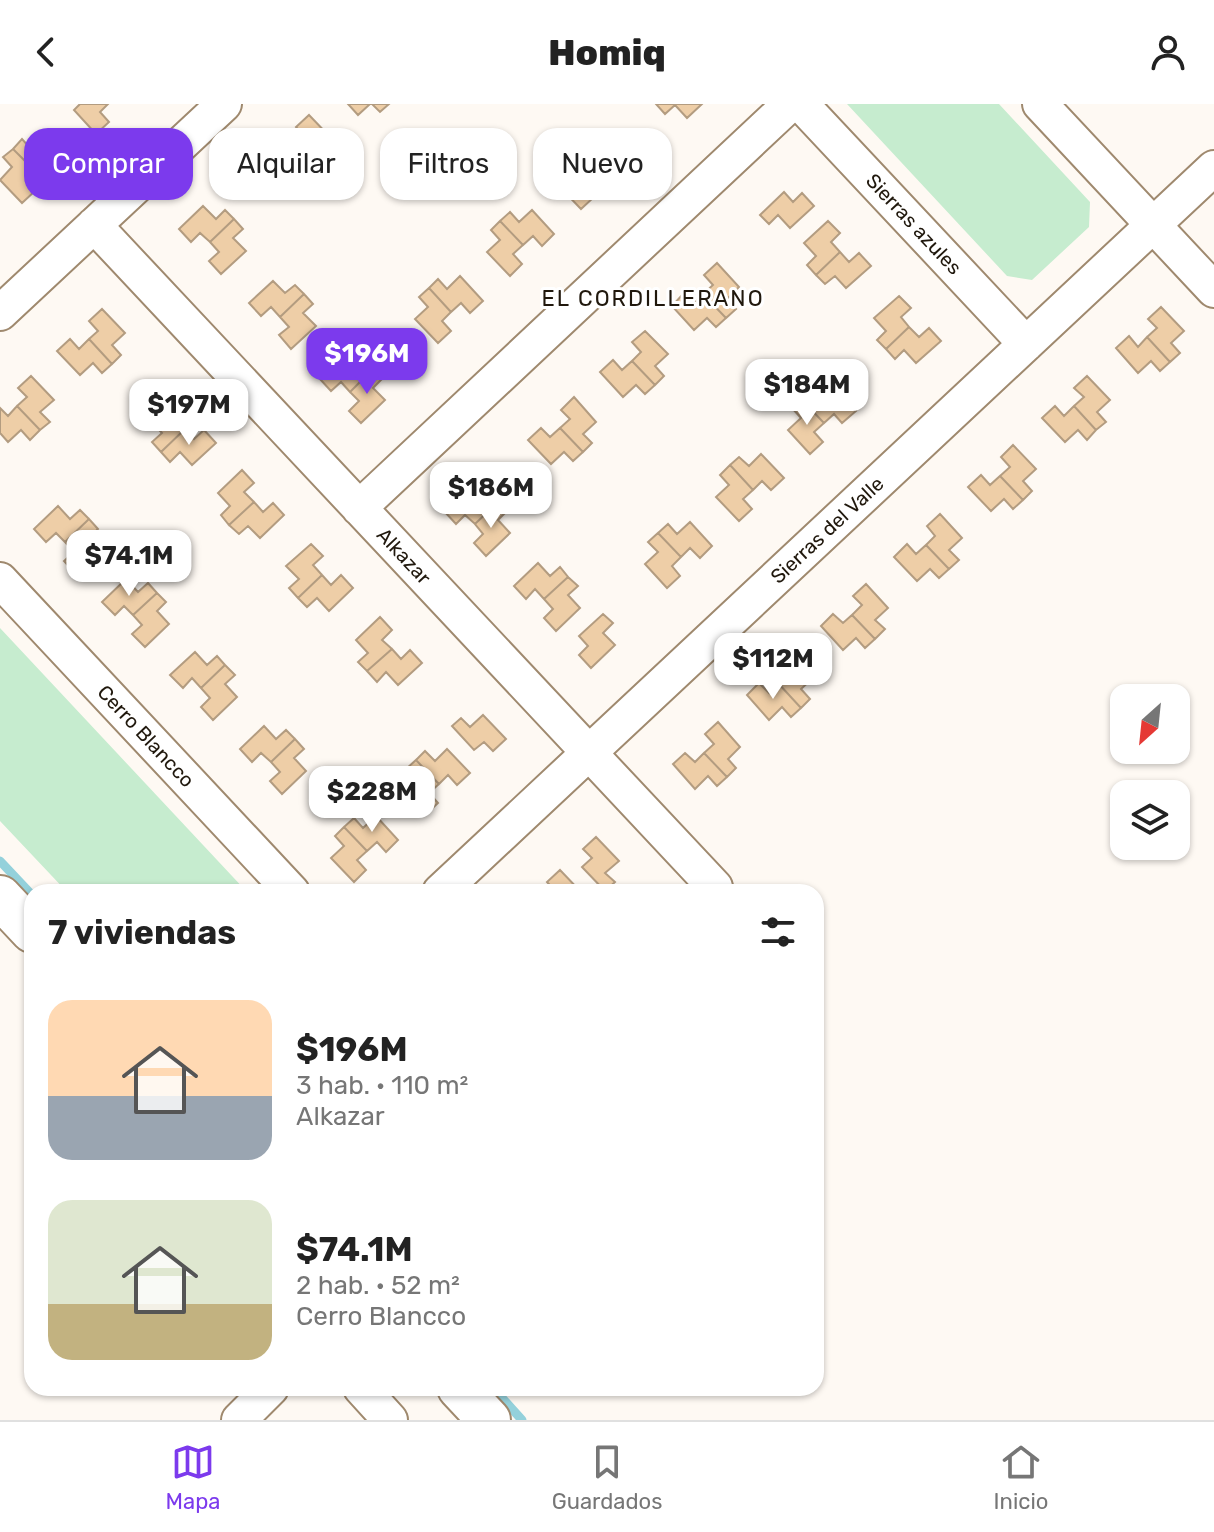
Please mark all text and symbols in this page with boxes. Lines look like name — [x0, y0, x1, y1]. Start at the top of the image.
icon: back — [24, 30, 68, 74]
icon: person — [1146, 30, 1190, 74]
text: Homiq — [548, 31, 666, 74]
chip: Comprar — [24, 128, 193, 200]
chip: Alquilar — [209, 128, 364, 200]
chip: Filtros — [380, 128, 517, 200]
chip: Nuevo — [533, 128, 672, 200]
street label: Sierras azules — [861, 169, 967, 279]
district label: EL CORDILLERANO — [541, 285, 765, 312]
pin: $196M — [311, 328, 423, 396]
text: $196M — [324, 338, 410, 369]
pin: $184M — [751, 359, 863, 427]
text: $184M — [763, 369, 851, 400]
pin: $197M — [133, 379, 245, 447]
text: $197M — [147, 389, 231, 420]
pin: $186M — [435, 462, 547, 530]
street label: Sierras del Valle — [765, 471, 889, 589]
text: $186M — [448, 472, 534, 503]
street label: Alkazar — [372, 523, 436, 589]
pin: $74.1M — [64, 530, 194, 598]
text: $74.1M — [84, 540, 174, 571]
pin: $112M — [717, 633, 829, 701]
text: $112M — [732, 643, 814, 674]
street label: Cerro Blancco — [93, 680, 199, 792]
north arrow — [1110, 684, 1190, 764]
map controls — [1110, 684, 1190, 860]
pin: $228M — [316, 766, 428, 834]
text: $228M — [327, 776, 417, 807]
button: layers — [1110, 780, 1190, 860]
icon: filters — [756, 910, 800, 954]
text: 7 viviendas — [48, 912, 236, 953]
text: $196M — [296, 1029, 408, 1070]
icon: home — [112, 1032, 208, 1128]
text: 3 hab. · 110 m² — [296, 1070, 468, 1101]
text: Alkazar — [296, 1101, 385, 1132]
text: $74.1M — [296, 1229, 413, 1270]
icon: home — [112, 1232, 208, 1328]
text: 2 hab. · 52 m² — [296, 1270, 460, 1301]
text: Cerro Blancco — [296, 1301, 466, 1332]
tab: Mapa — [166, 1440, 220, 1515]
tab: Guardados — [552, 1440, 662, 1515]
tab: Inicio — [994, 1440, 1048, 1515]

